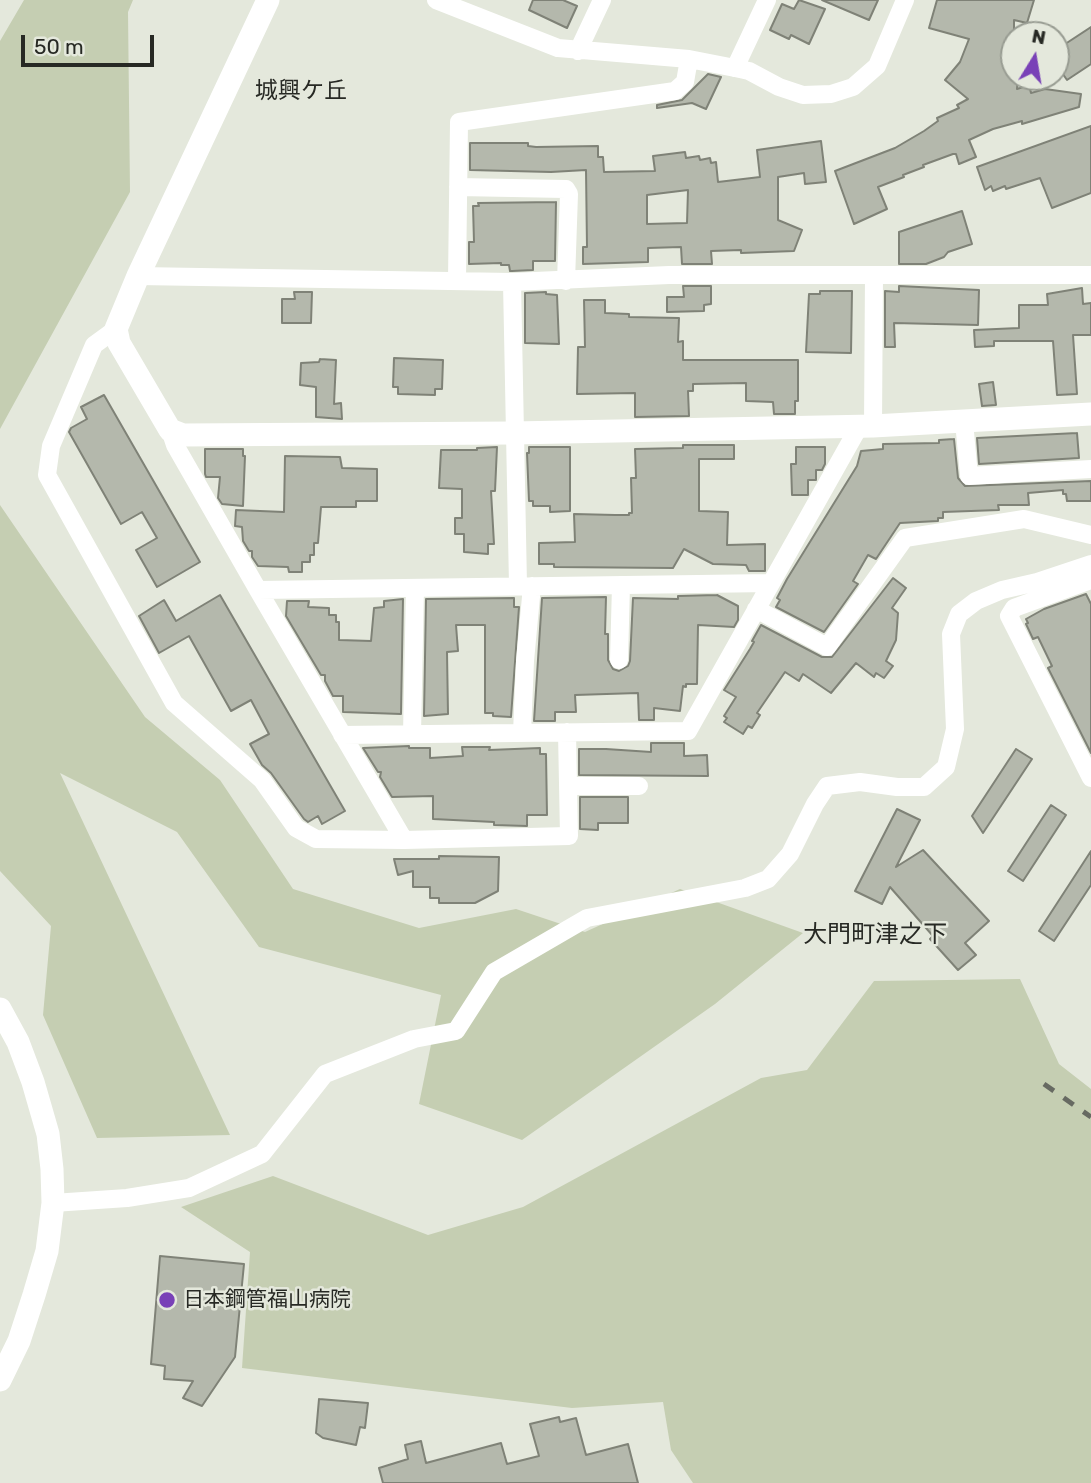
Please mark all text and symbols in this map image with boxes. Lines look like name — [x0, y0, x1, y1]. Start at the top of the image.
scale bar — [24, 21, 158, 65]
north arrow — [1000, 21, 1070, 91]
text: N — [1030, 24, 1048, 49]
text: 50 m — [34, 34, 84, 59]
district label: 城興ケ丘 — [255, 77, 347, 105]
district label: 大門町津之下 — [803, 921, 947, 949]
place label: 日本鋼管福山病院 — [183, 1287, 351, 1313]
marker: 日本鋼管福山病院 — [157, 1290, 177, 1310]

